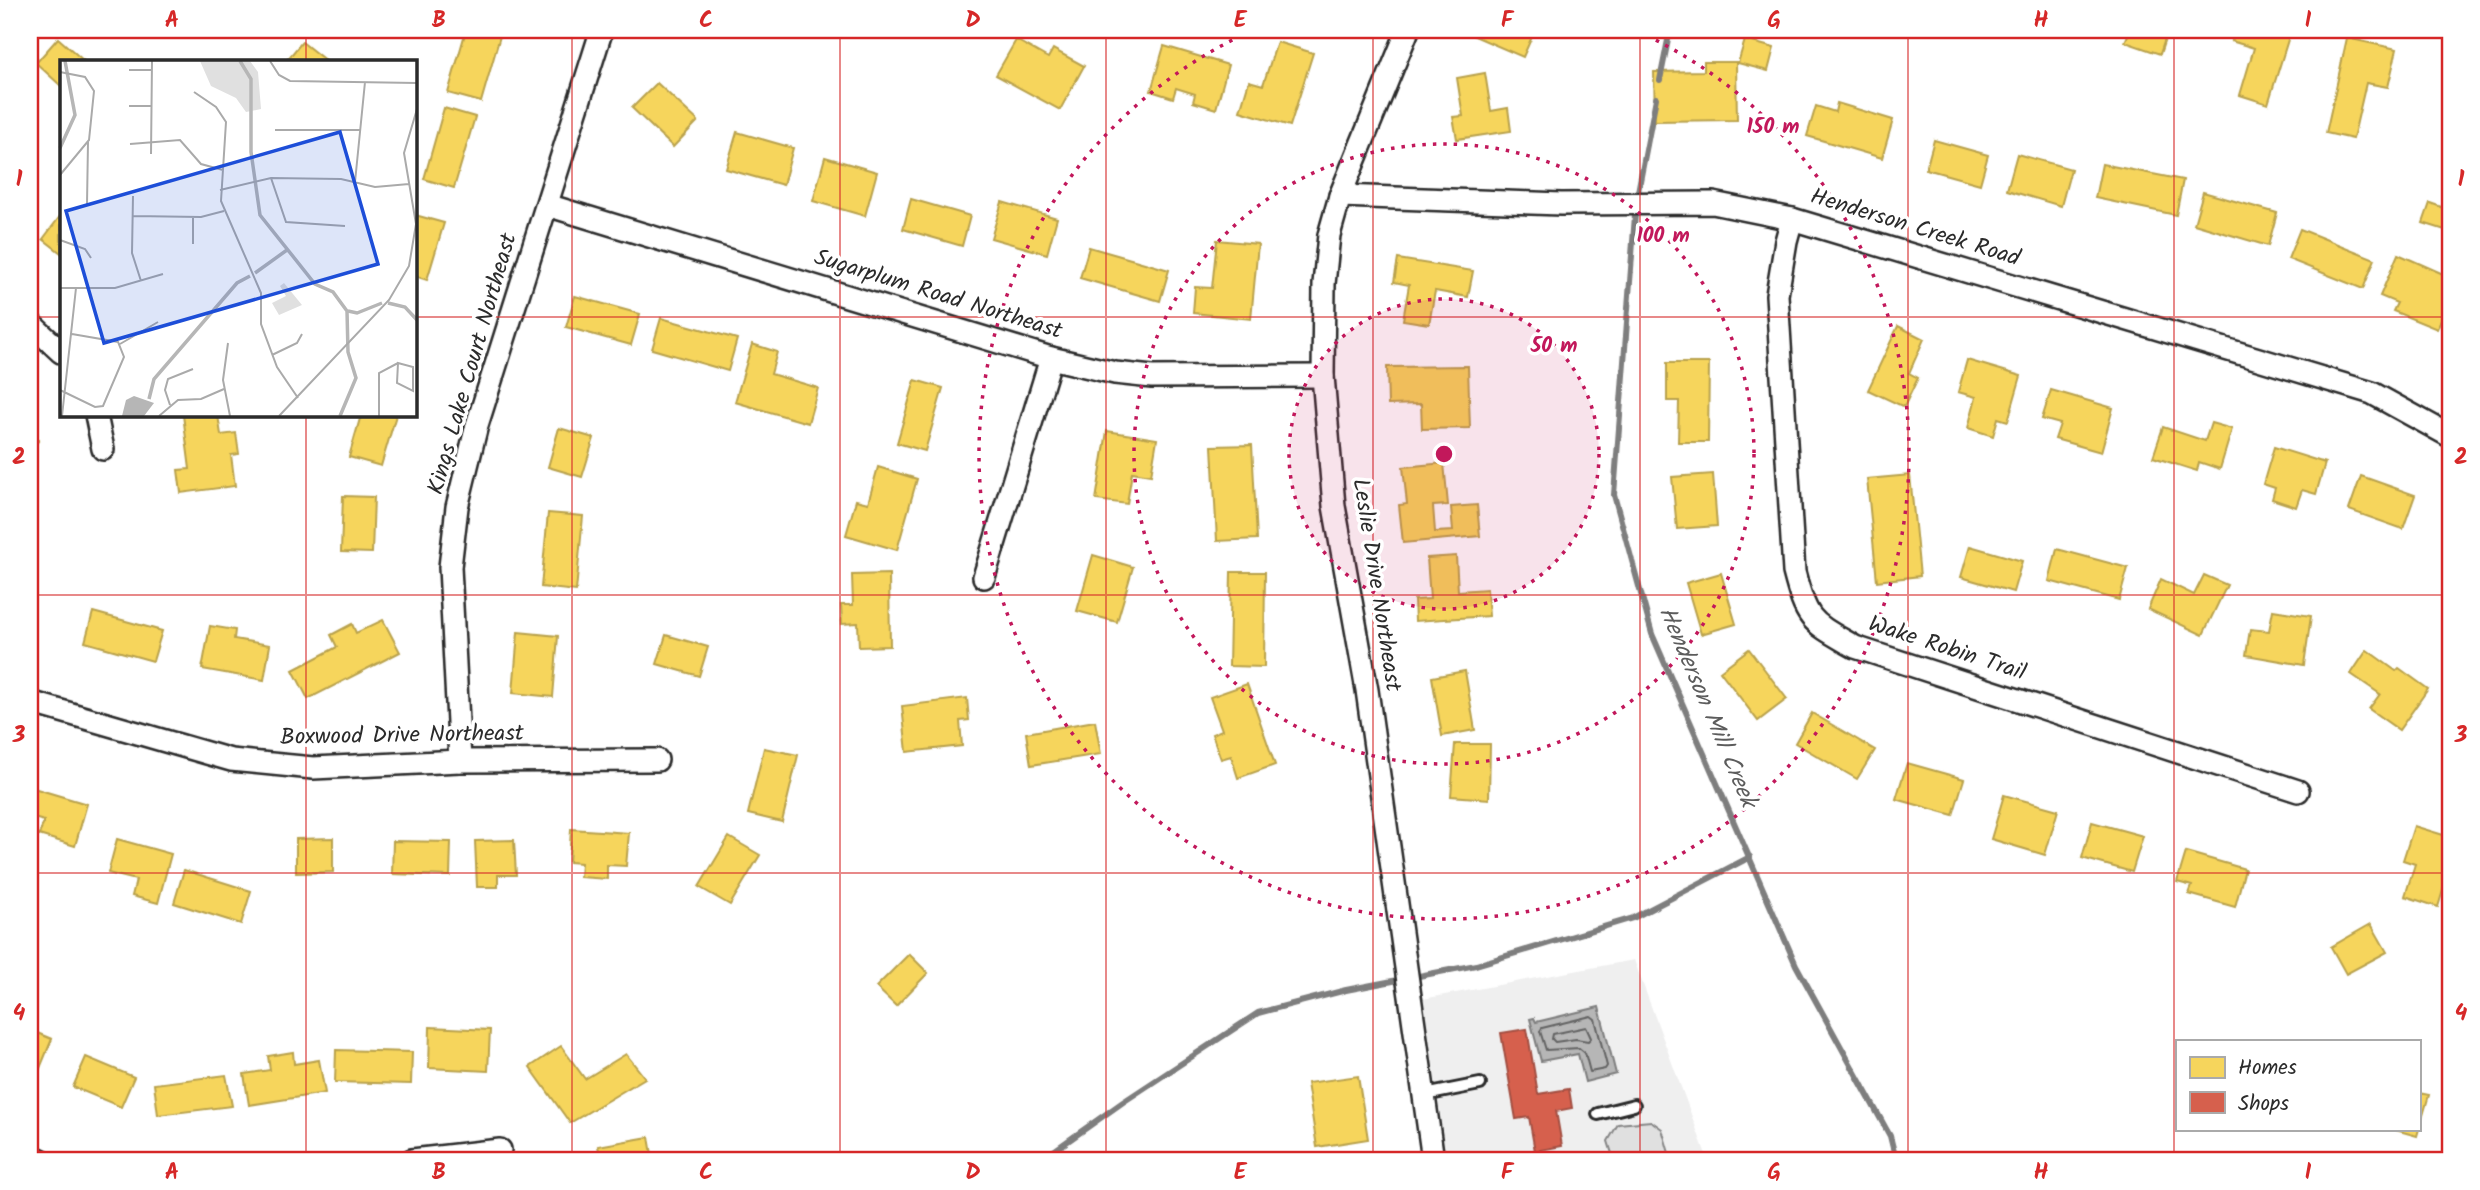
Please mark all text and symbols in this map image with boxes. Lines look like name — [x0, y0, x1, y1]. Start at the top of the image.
text: A — [165, 3, 179, 39]
text: B — [432, 3, 446, 39]
text: C — [699, 3, 713, 39]
text: D — [965, 3, 981, 39]
text: E — [1234, 3, 1248, 39]
text: F — [1501, 3, 1515, 39]
text: G — [1767, 3, 1781, 39]
text: H — [2034, 3, 2049, 39]
text: I — [2304, 3, 2312, 39]
inset map — [60, 60, 416, 416]
text: 150 m — [1746, 111, 1800, 144]
text: 1 — [16, 162, 23, 198]
text: 1 — [2458, 162, 2465, 198]
street label: Henderson Creek Road — [1806, 179, 2025, 277]
text: 100 m — [1636, 220, 1690, 253]
street label: Kings Lake Court Northeast — [418, 228, 528, 499]
street label: Sugarplum Road Northeast — [809, 240, 1068, 350]
text: 50 m — [1530, 330, 1577, 363]
text: 2 — [12, 440, 26, 476]
text: 2 — [2454, 440, 2468, 476]
centre of rings — [1432, 442, 1456, 466]
street label: Leslie Drive Northeast — [1341, 476, 1411, 695]
water label: Henderson Mill Creek — [1647, 600, 1768, 817]
street label: Wake Robin Trail — [1864, 607, 2031, 692]
street label: Boxwood Drive Northeast — [280, 716, 525, 756]
text: 3 — [12, 718, 26, 754]
text: 3 — [2454, 718, 2468, 754]
text: 4 — [13, 996, 26, 1032]
text: 4 — [2455, 996, 2468, 1032]
legend — [2176, 1040, 2420, 1130]
text: Homes — [2238, 1052, 2297, 1085]
text: Shops — [2238, 1088, 2289, 1121]
text: A — [165, 1155, 179, 1190]
text: B — [432, 1155, 446, 1190]
text: C — [699, 1155, 713, 1190]
text: D — [965, 1155, 981, 1190]
text: E — [1234, 1155, 1248, 1190]
text: F — [1501, 1155, 1515, 1190]
text: G — [1767, 1155, 1781, 1190]
text: H — [2034, 1155, 2049, 1190]
text: I — [2304, 1155, 2312, 1190]

